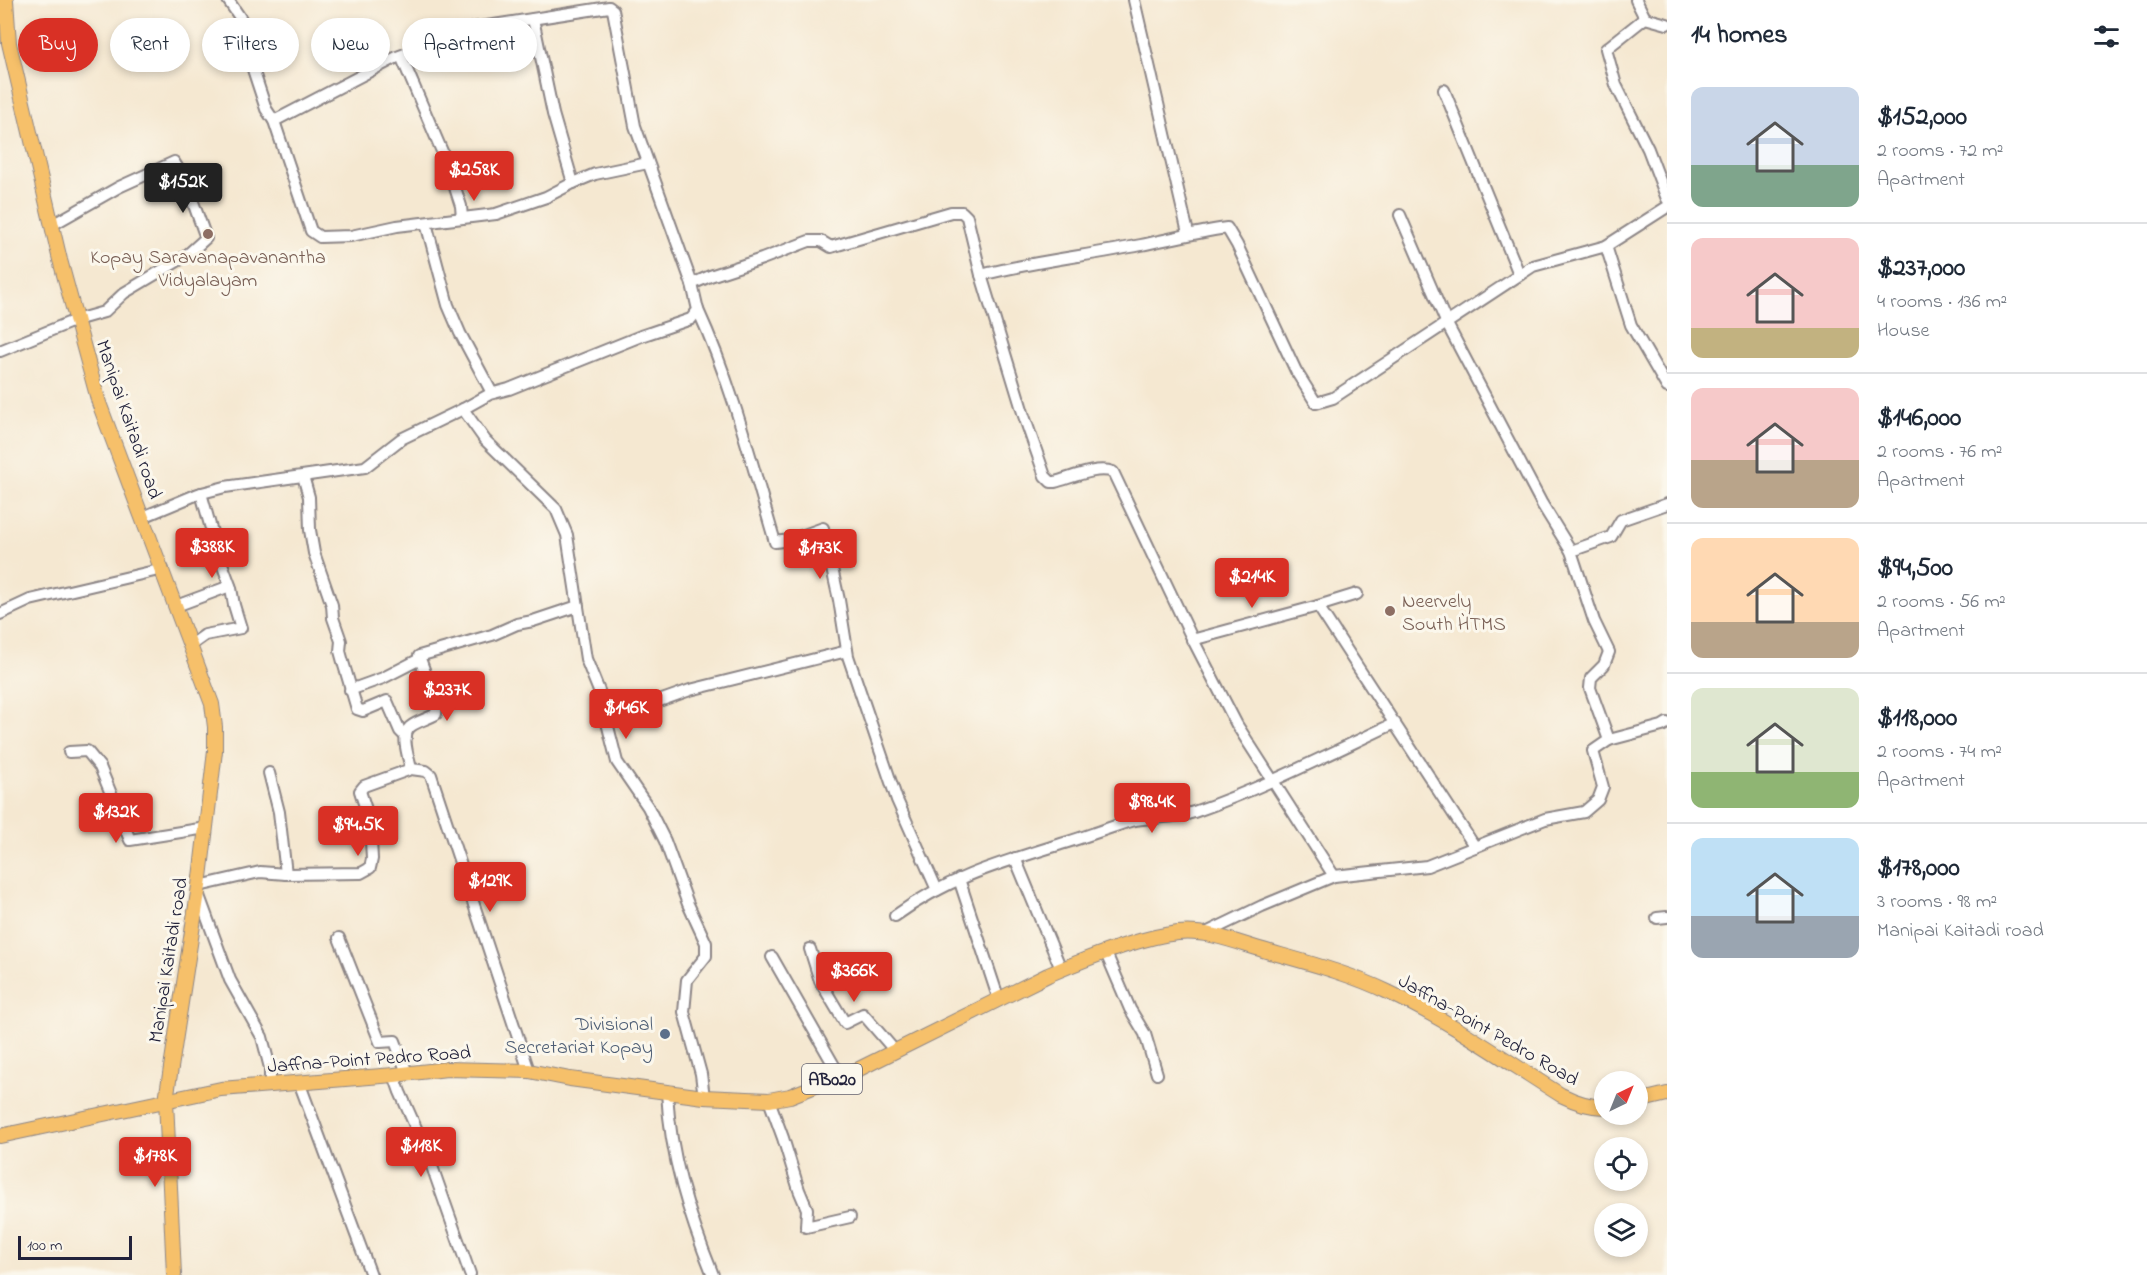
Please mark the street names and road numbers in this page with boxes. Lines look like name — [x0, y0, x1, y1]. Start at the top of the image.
street label: Manipai Kaitadi road — [87, 336, 168, 503]
street label: Manipai Kaitadi road — [142, 876, 197, 1045]
street label: Jaffna-Point Pedro Road — [1392, 968, 1583, 1095]
street label: Jaffna-Point Pedro Road — [266, 1039, 472, 1082]
road number: AB020 — [802, 1064, 862, 1094]

